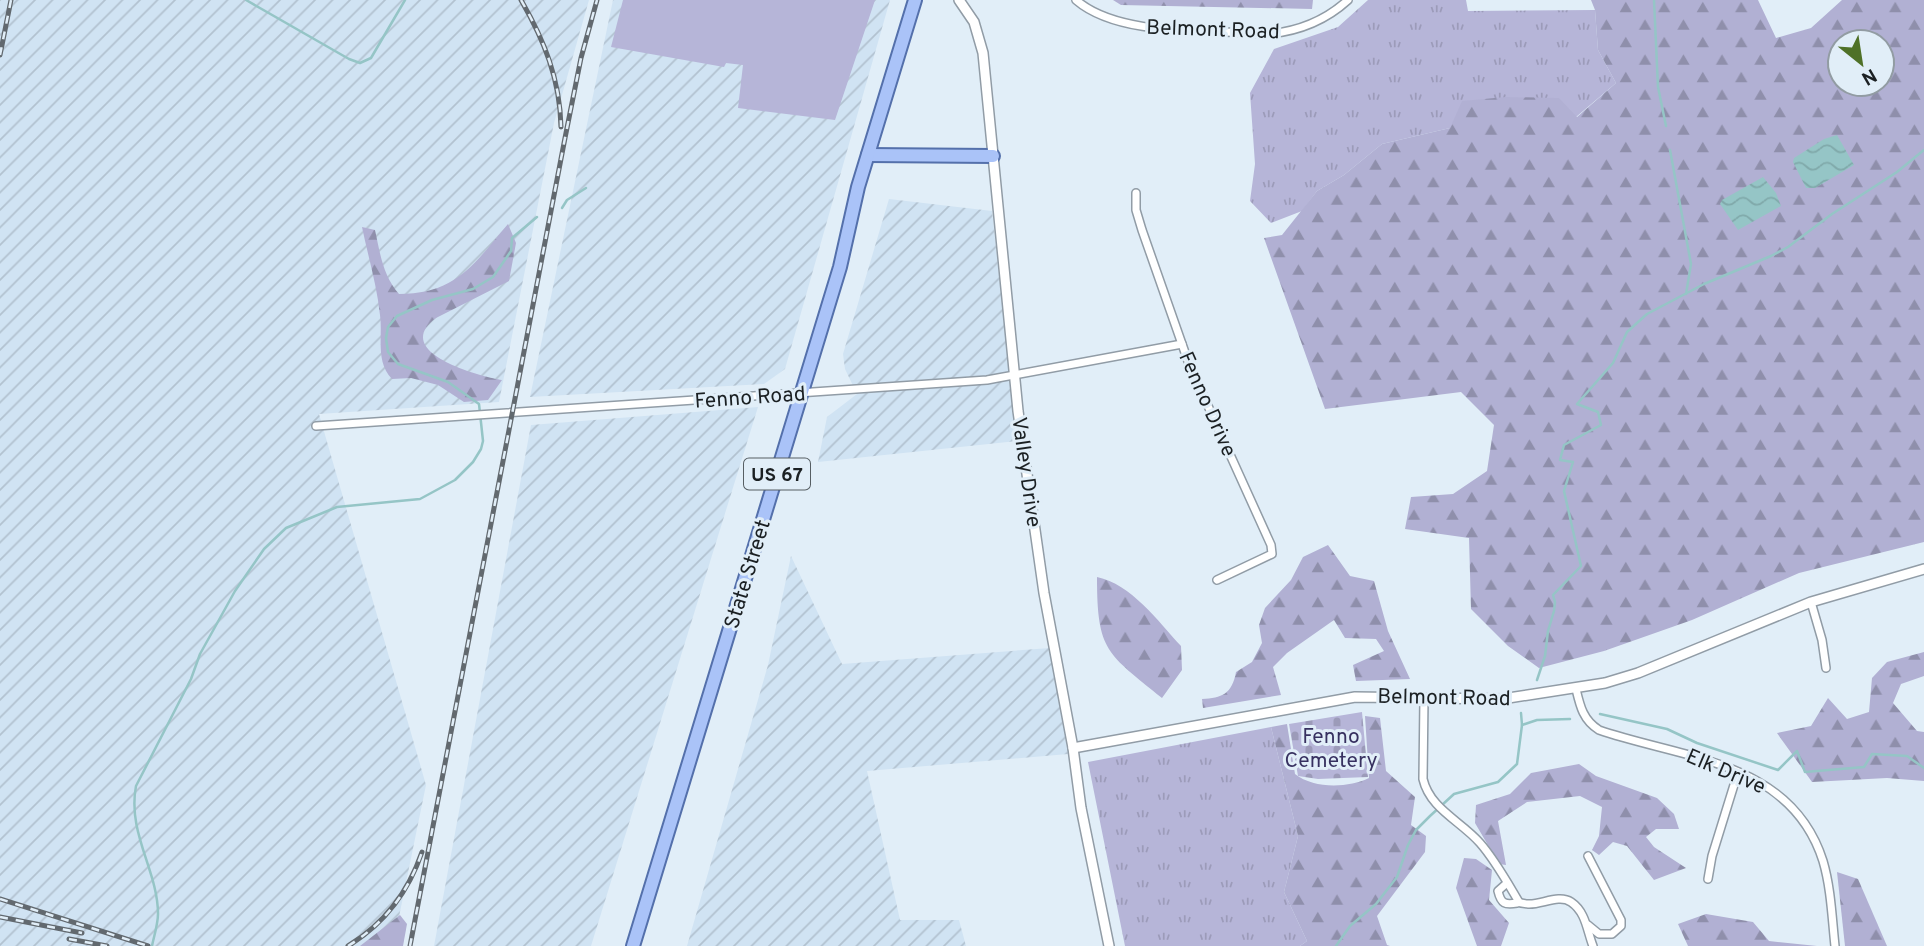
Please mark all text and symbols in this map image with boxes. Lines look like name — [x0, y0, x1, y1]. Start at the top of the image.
street label: Belmont Road — [1146, 15, 1280, 46]
north arrow — [1826, 28, 1896, 98]
text: N — [1857, 62, 1880, 90]
street label: Fenno Drive — [1171, 348, 1242, 461]
street label: Fenno Road — [694, 381, 806, 416]
street label: Valley Drive — [1004, 415, 1047, 529]
road number: US 67 — [744, 458, 810, 489]
street label: State Street — [719, 517, 778, 632]
street label: Belmont Road — [1377, 684, 1511, 713]
park label: Fenno Cemetery — [1284, 724, 1378, 775]
street label: Elk Drive — [1682, 744, 1769, 801]

